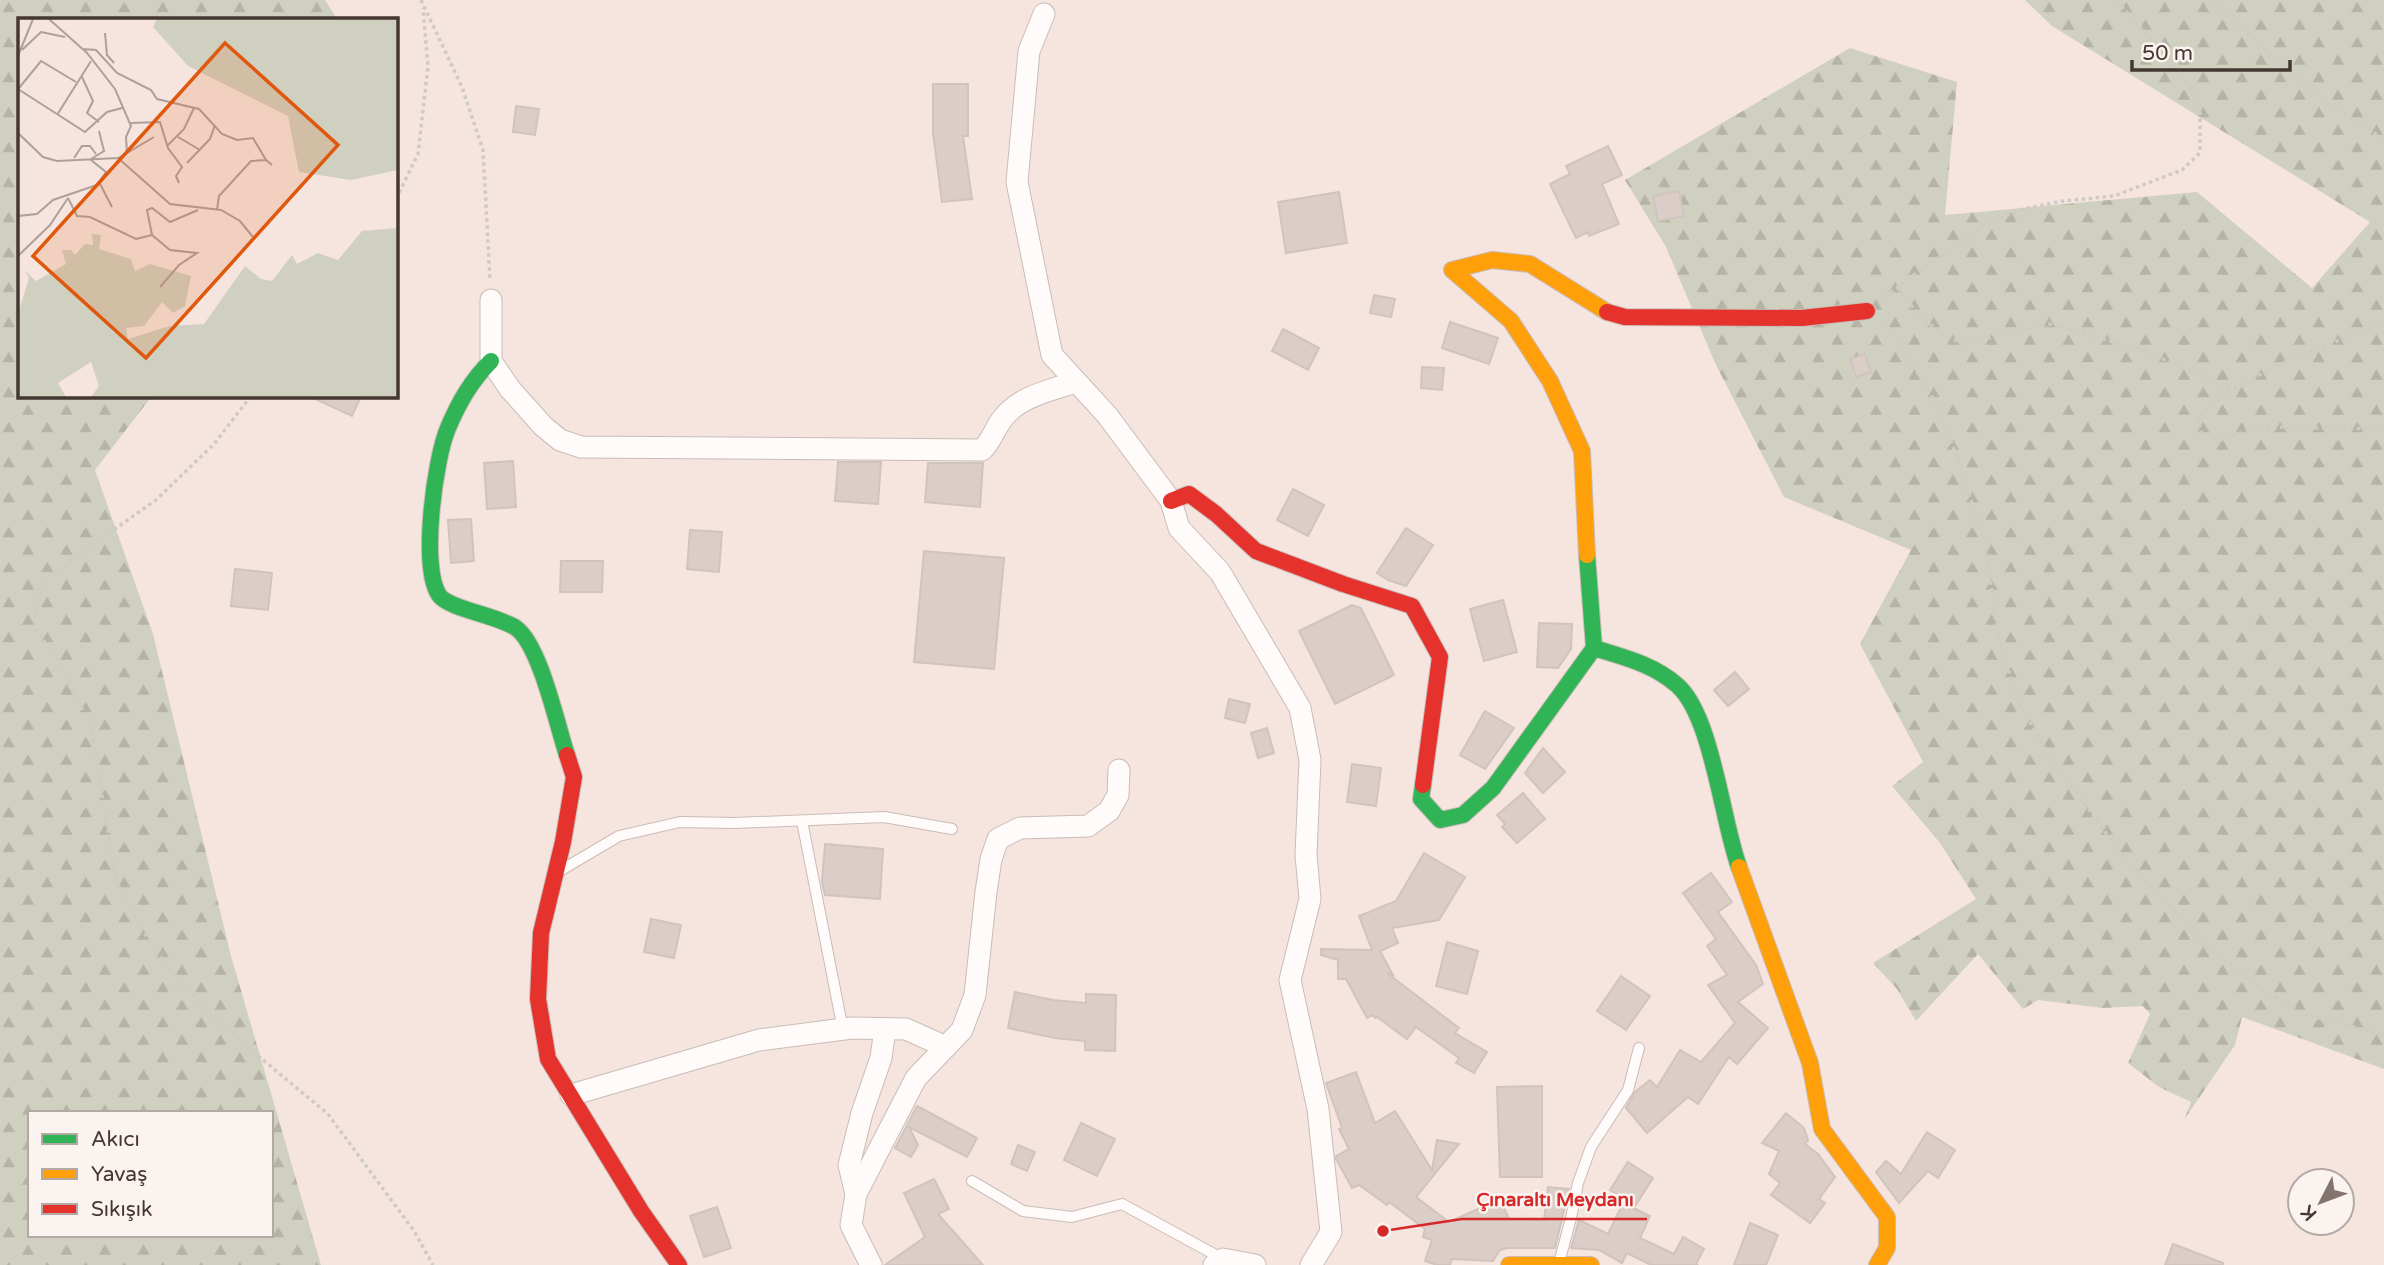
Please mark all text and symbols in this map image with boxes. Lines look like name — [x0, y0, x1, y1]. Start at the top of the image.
inset map — [18, 18, 397, 397]
scale bar — [2132, 28, 2290, 72]
text: 50 m — [2142, 41, 2193, 66]
legend — [28, 1111, 273, 1237]
text: Akıcı — [91, 1127, 140, 1152]
text: Yavaş — [91, 1162, 147, 1187]
north arrow — [2286, 1167, 2356, 1237]
callout: Çınaraltı Meydanı — [1462, 1179, 1647, 1219]
text: Çınaraltı Meydanı — [1476, 1189, 1634, 1212]
text: Sıkışık — [91, 1197, 152, 1222]
text: K — [2296, 1200, 2322, 1225]

